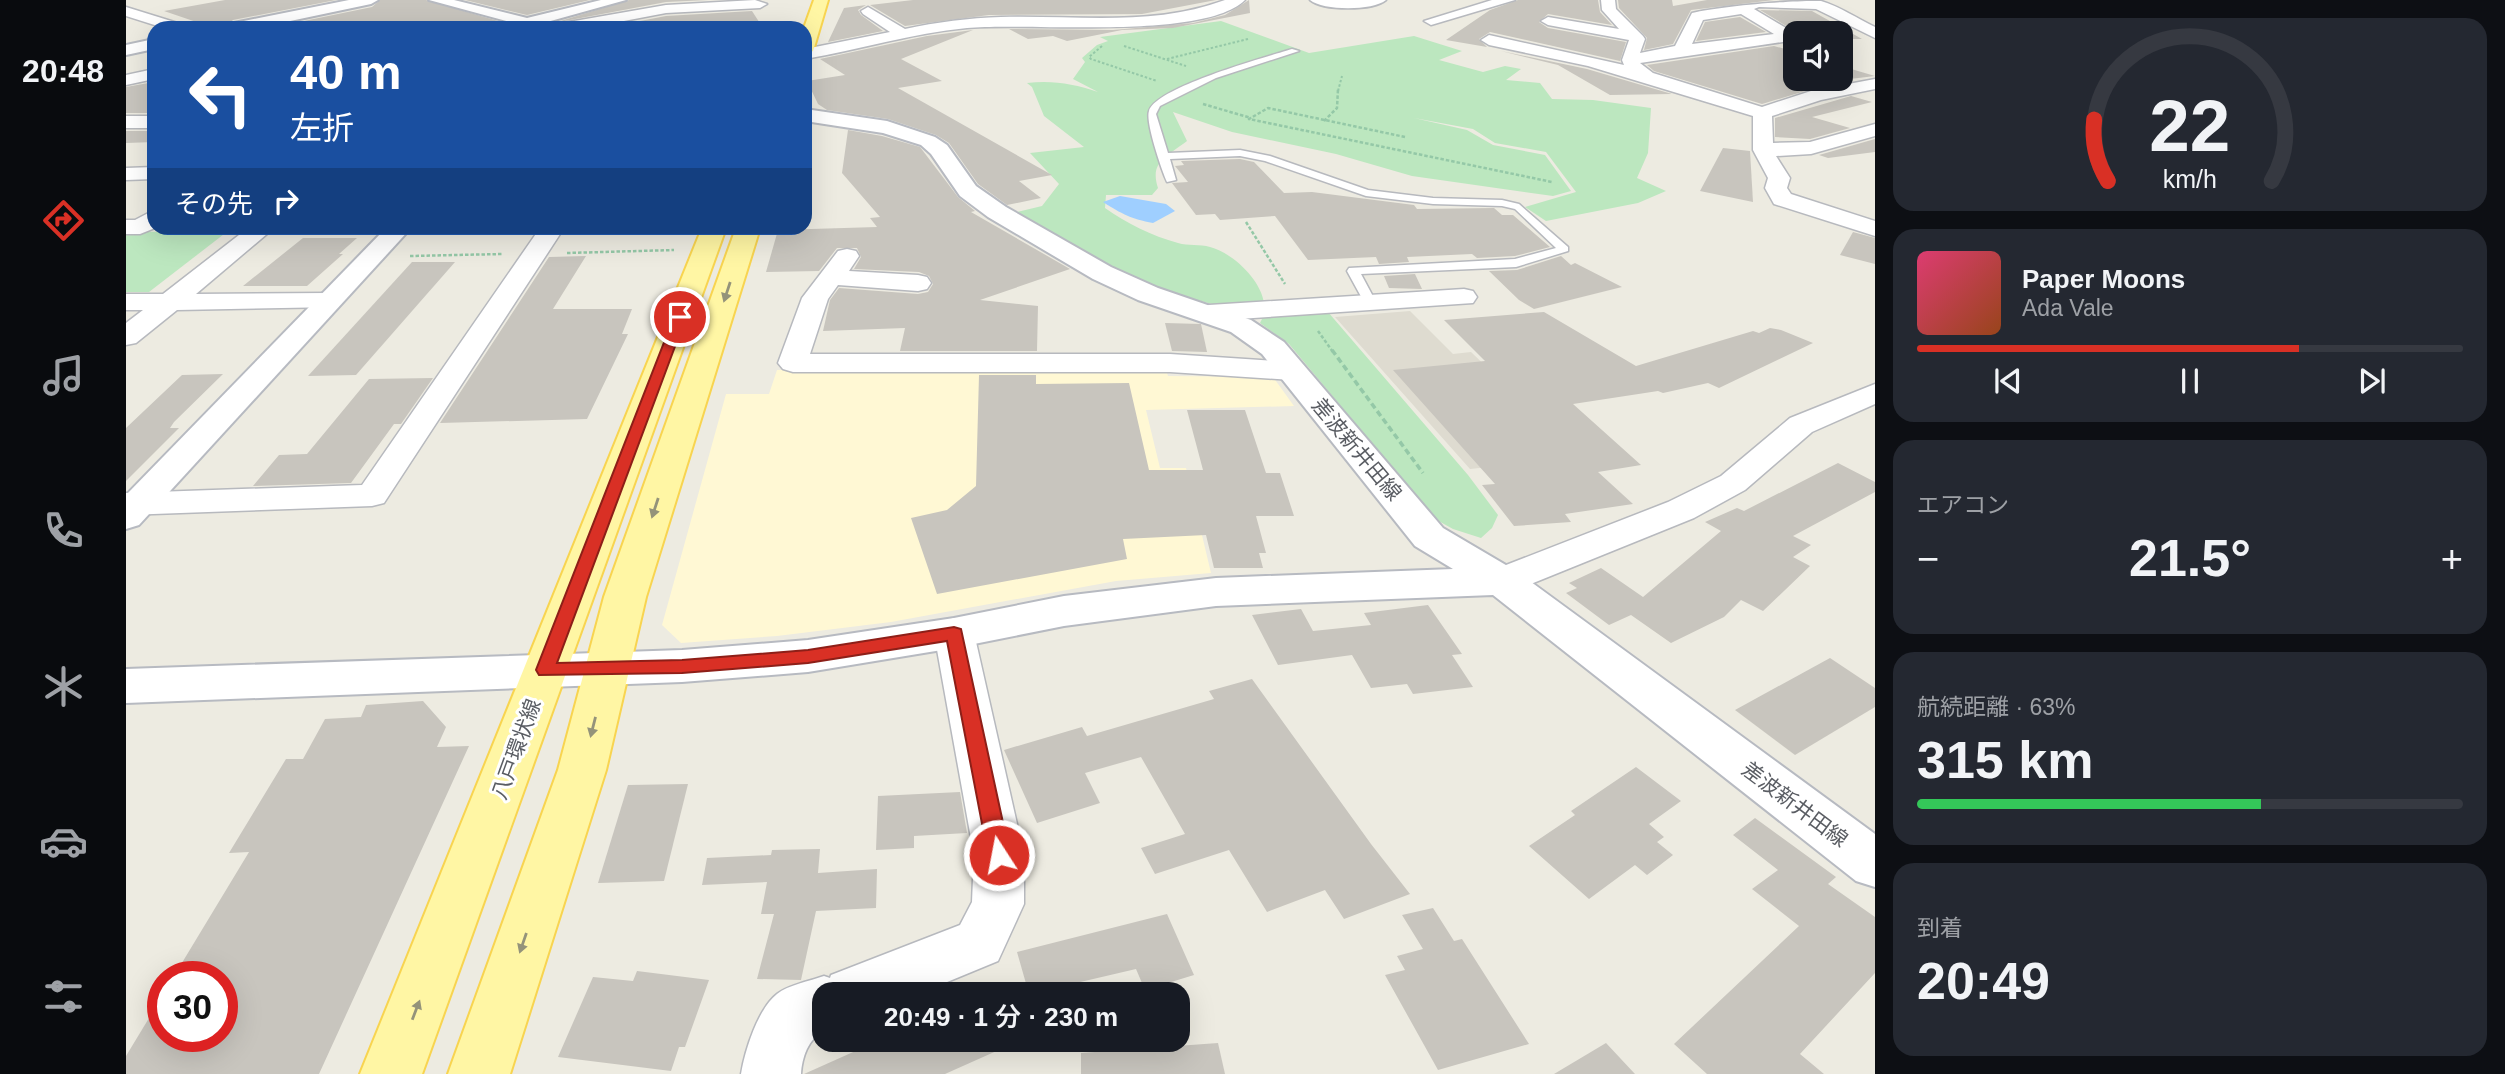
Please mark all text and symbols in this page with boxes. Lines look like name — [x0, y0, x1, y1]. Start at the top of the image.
map controls — [1783, 21, 1853, 91]
button: sound — [1783, 21, 1853, 91]
text: 40 m — [290, 45, 402, 99]
icon: left — [175, 49, 266, 140]
text: 20:48 — [22, 53, 104, 89]
text: 22 — [2150, 85, 2230, 166]
text: 左折 — [290, 110, 354, 146]
text: km/h — [2163, 164, 2217, 192]
icon: right — [267, 182, 305, 220]
text: その先 — [175, 189, 253, 219]
icon: directions — [39, 196, 88, 245]
text: Paper Moons — [2022, 264, 2185, 294]
one-way arrow — [721, 282, 732, 303]
pin — [650, 287, 710, 347]
text: Ada Vale — [2022, 295, 2114, 321]
icon: arrive — [661, 298, 699, 336]
icon: music — [39, 351, 88, 400]
icon: previous — [1989, 362, 2027, 400]
icon: pause — [2171, 362, 2209, 400]
icon: next — [2353, 362, 2391, 400]
street label: 差波新井田線 — [1308, 393, 1406, 505]
text: エアコン — [1917, 492, 2009, 518]
one-way arrow — [649, 498, 660, 519]
icon: phone — [39, 506, 88, 555]
text: 21.5° — [2129, 529, 2251, 587]
text: − — [1917, 538, 1939, 580]
text: + — [2441, 538, 2463, 580]
icon: climate — [39, 662, 88, 711]
text: 航続距離 · 63% — [1917, 694, 2075, 720]
street label: 八戸環状線 — [487, 696, 545, 802]
one-way arrow — [587, 716, 598, 738]
text: 315 km — [1917, 731, 2093, 789]
street label: 差波新井田線 — [1738, 757, 1852, 851]
icon: car — [39, 817, 88, 866]
position arrow — [962, 818, 1036, 892]
text: 到着 — [1917, 915, 1963, 941]
one-way arrow — [517, 933, 528, 954]
text: 20:49 — [1917, 952, 2050, 1010]
speed limit sign: 30 — [147, 961, 238, 1052]
icon: filters — [39, 972, 88, 1021]
one-way arrow — [411, 1000, 422, 1021]
text: 20:49 · 1 分 · 230 m — [884, 1002, 1118, 1032]

